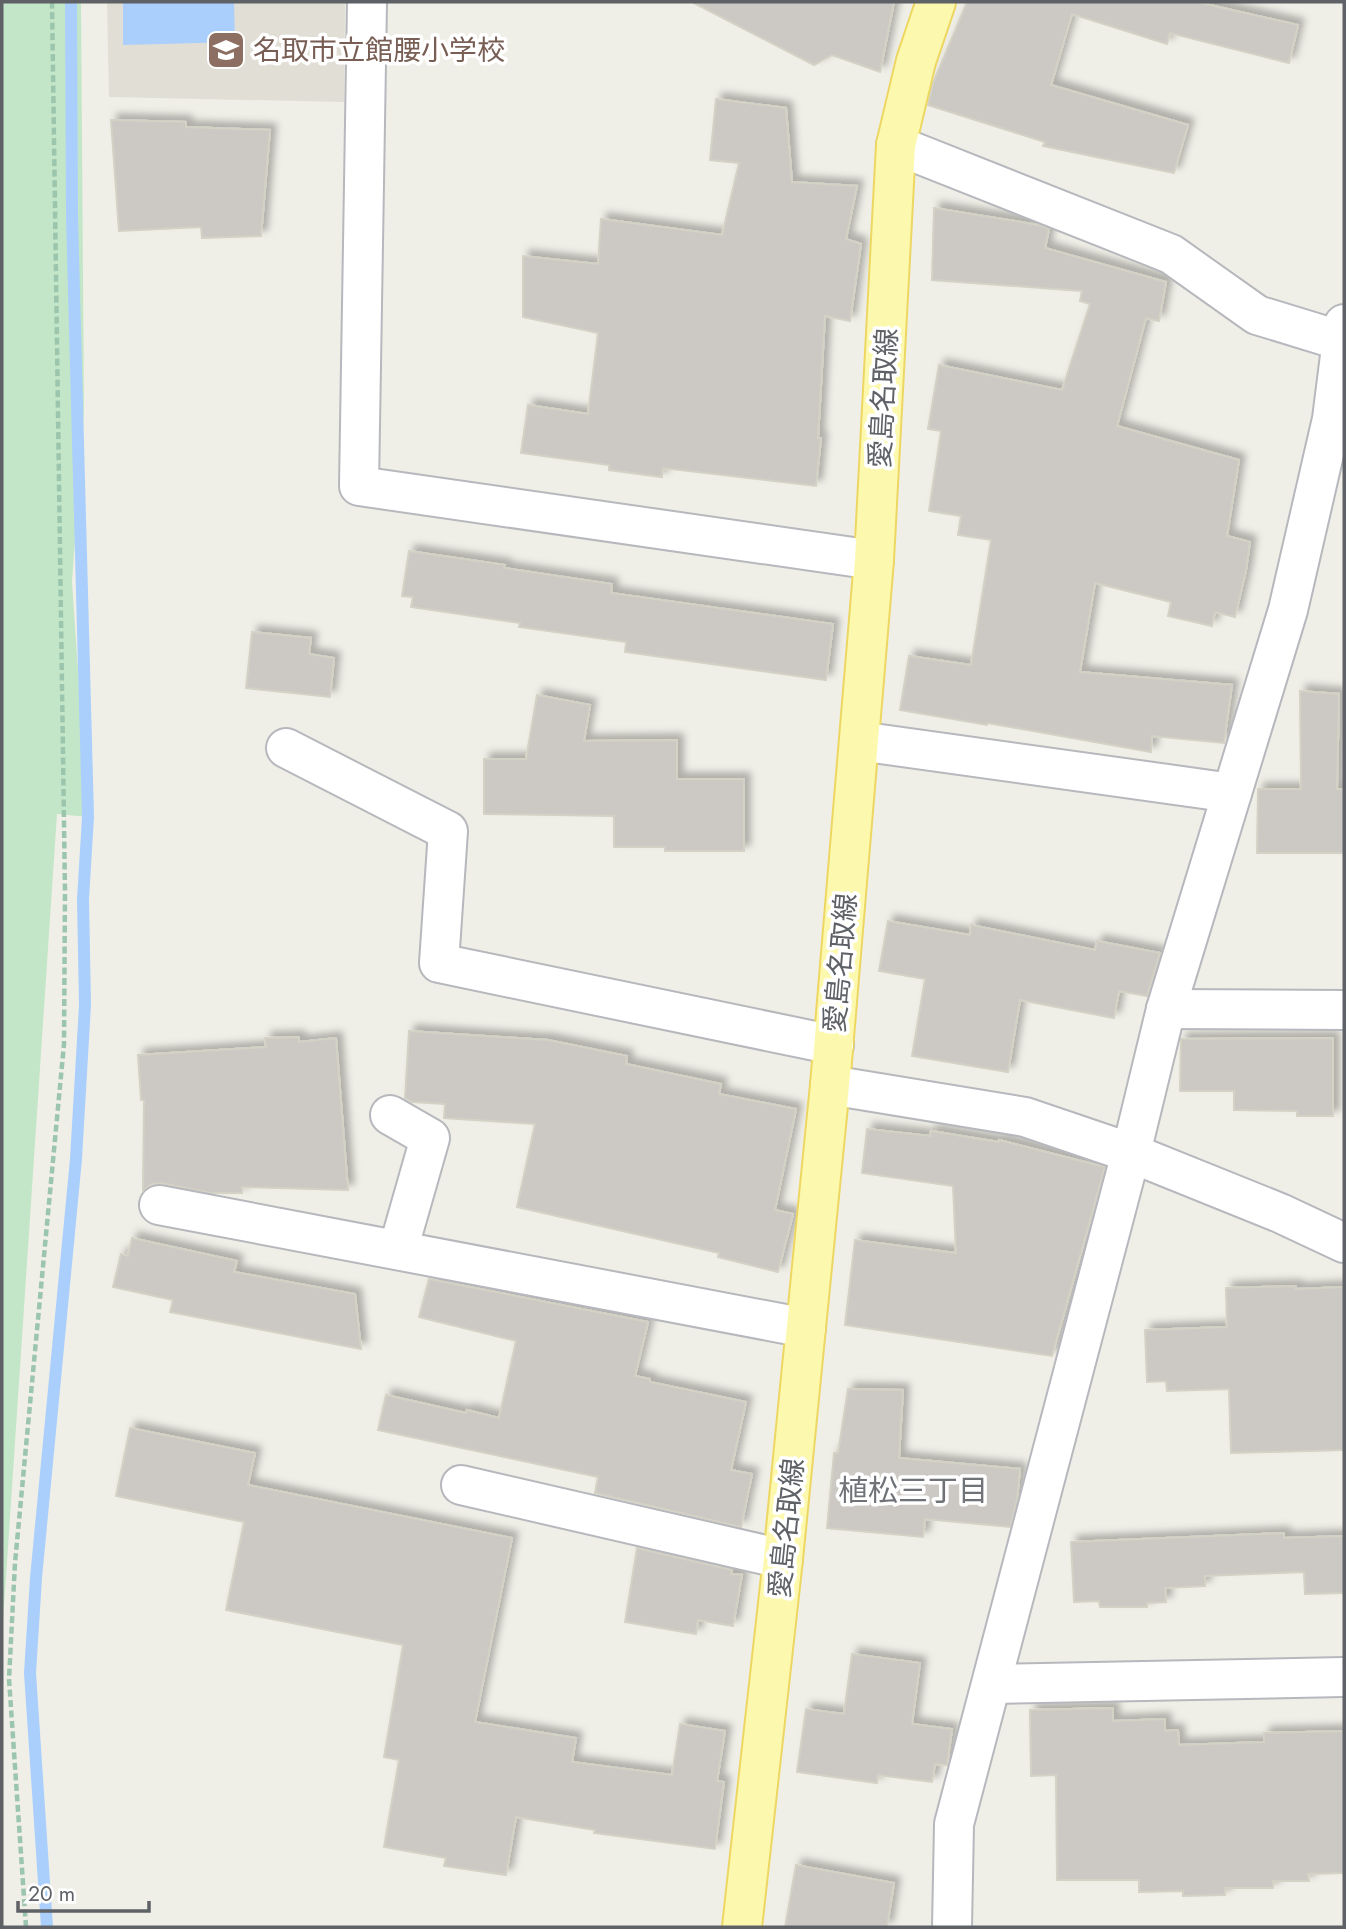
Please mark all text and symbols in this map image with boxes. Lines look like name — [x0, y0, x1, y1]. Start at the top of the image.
school or university icon: 名取市立館腰小学校 — [205, 29, 247, 71]
place label: 名取市立館腰小学校 — [253, 30, 505, 71]
street label: 愛島名取線 — [859, 327, 908, 469]
street label: 愛島名取線 — [814, 892, 867, 1035]
street label: 愛島名取線 — [759, 1456, 814, 1600]
district label: 植松三丁目 — [838, 1469, 988, 1512]
scale bar — [18, 1870, 149, 1914]
text: 20 m — [28, 1879, 75, 1909]

